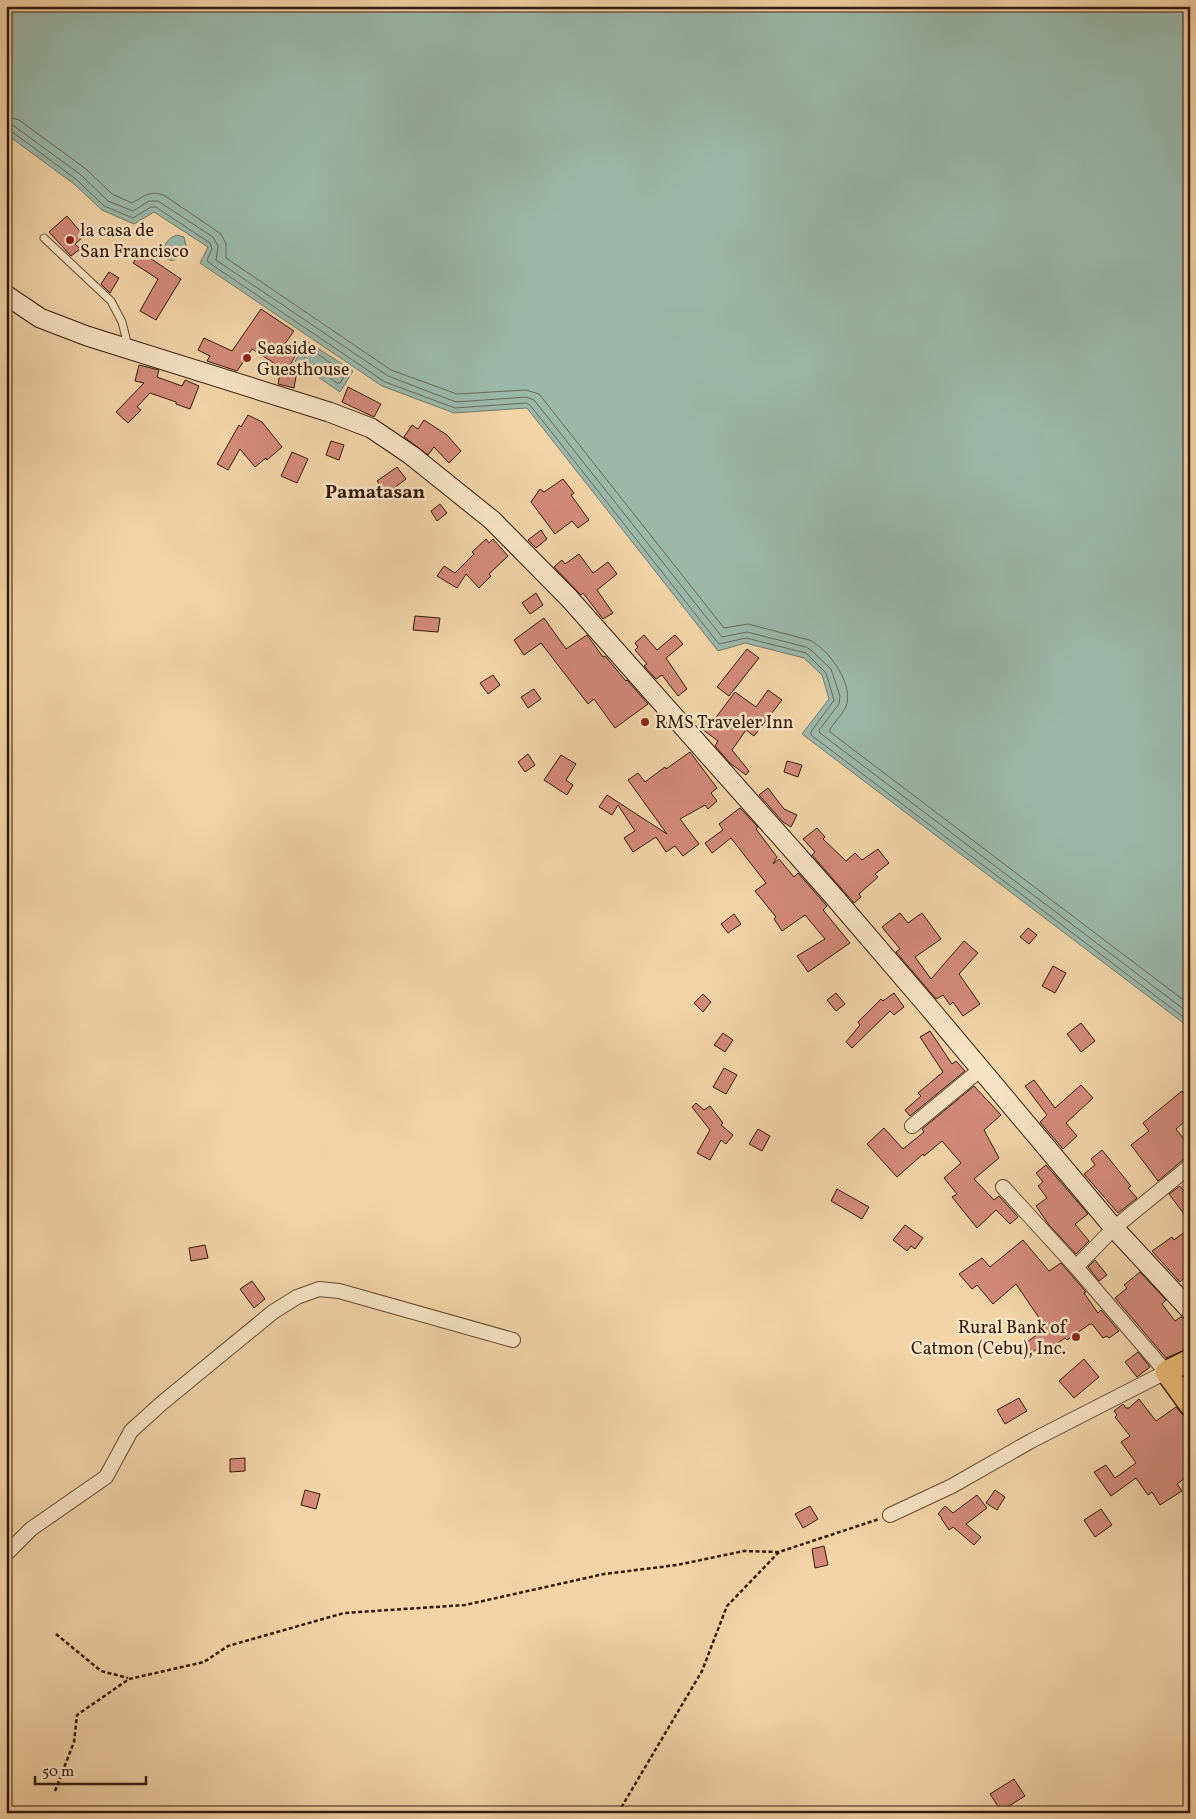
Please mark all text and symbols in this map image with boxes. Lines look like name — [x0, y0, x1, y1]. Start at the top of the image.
place label: la casa de San Francisco — [80, 219, 189, 265]
marker: la casa de San Francisco — [64, 234, 76, 246]
place label: Seaside Guesthouse — [257, 337, 350, 383]
marker: Seaside Guesthouse — [241, 352, 253, 364]
district label: Pamatasan — [325, 480, 425, 506]
place label: RMS Traveler Inn — [655, 711, 794, 736]
marker: RMS Traveler Inn — [639, 716, 651, 728]
place label: Rural Bank of Catmon (Cebu), Inc. — [911, 1316, 1068, 1362]
marker: Rural Bank of Catmon (Cebu), Inc. — [1070, 1331, 1082, 1343]
scale bar — [35, 1754, 146, 1786]
text: 50 m — [42, 1762, 74, 1783]

